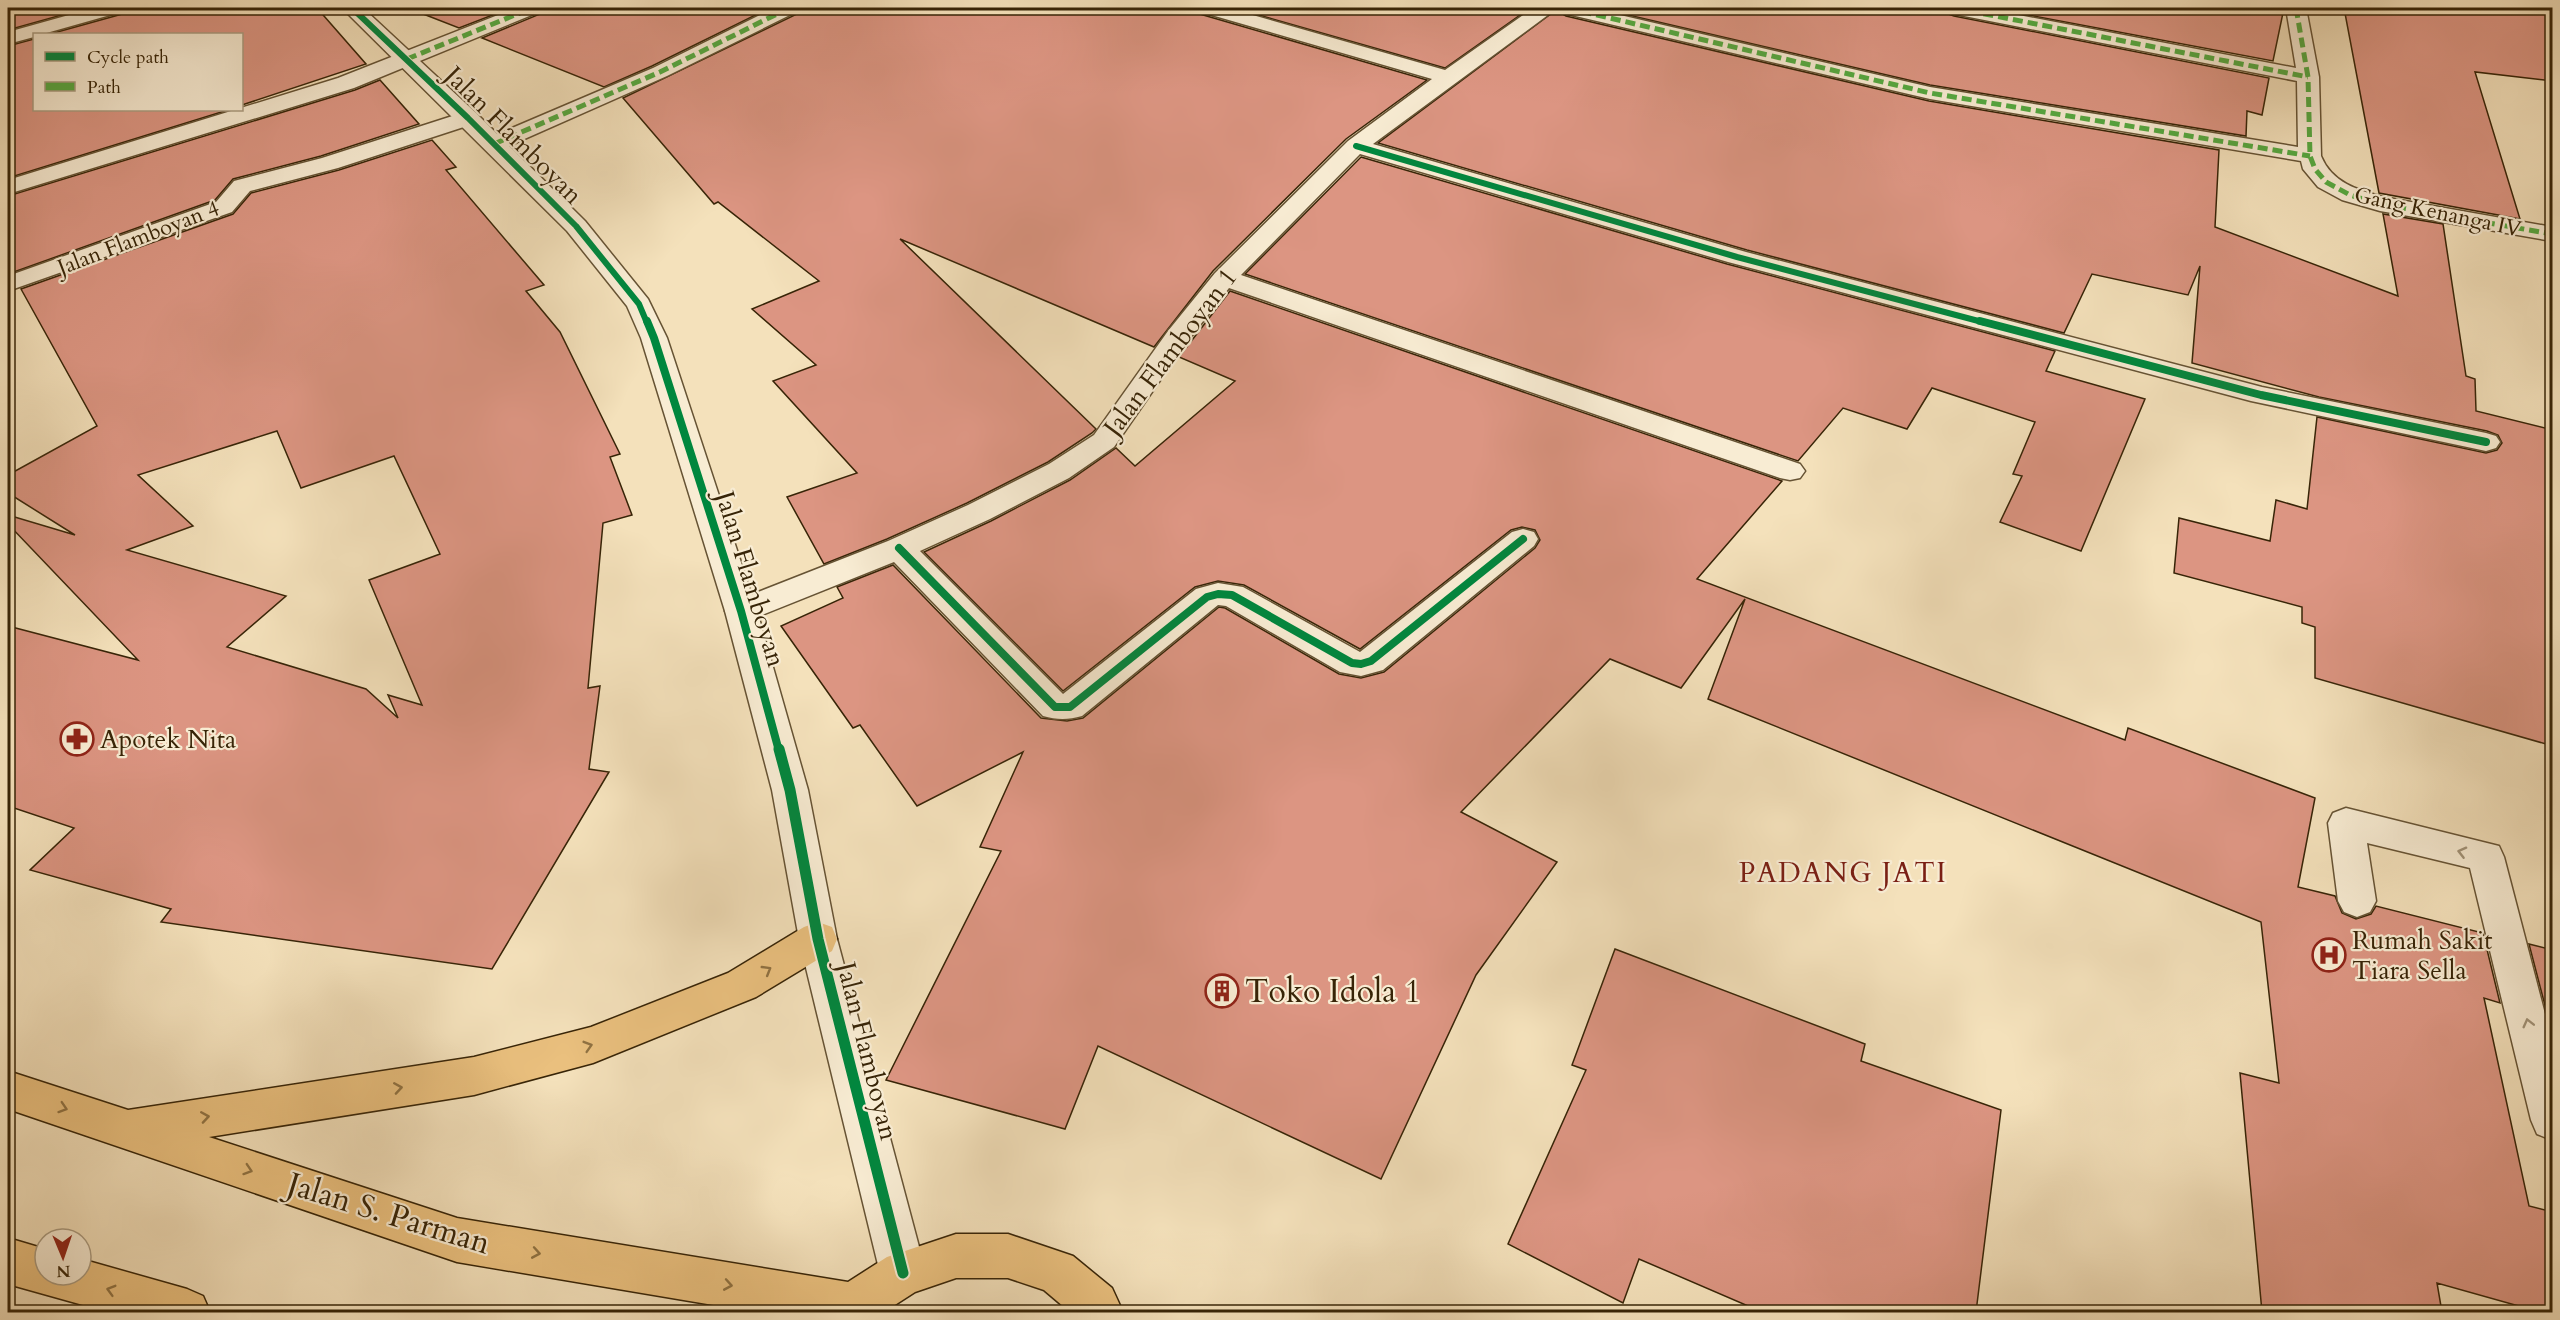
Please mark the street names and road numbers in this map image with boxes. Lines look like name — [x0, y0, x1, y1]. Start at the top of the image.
street label: Jalan Flamboyan — [434, 56, 591, 212]
street label: Gang Kenanga IV — [2352, 180, 2525, 244]
street label: Jalan Flamboyan 4 — [50, 193, 224, 284]
street label: Jalan Flamboyan 1 — [1093, 261, 1245, 447]
street label: Jalan Flamboyan — [706, 483, 794, 672]
street label: Jalan Flamboyan — [828, 955, 907, 1144]
street label: Jalan S. Parman — [278, 1161, 495, 1266]

